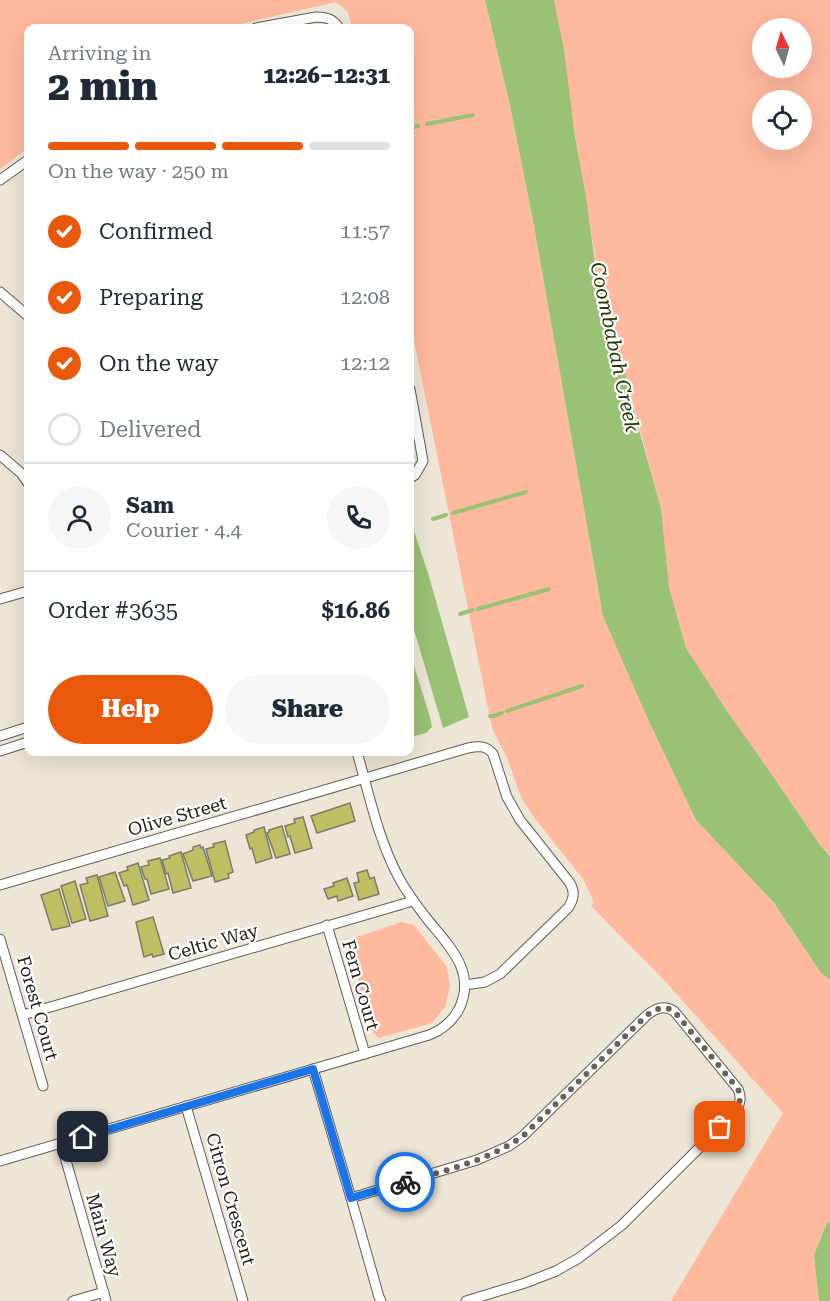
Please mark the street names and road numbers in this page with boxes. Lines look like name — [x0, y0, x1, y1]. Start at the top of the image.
street label: Olive Street — [125, 792, 229, 840]
street label: Celtic Way — [166, 919, 261, 965]
street label: Fern Court — [338, 937, 384, 1033]
street label: Forest Court — [13, 953, 63, 1063]
street label: Citron Crescent — [202, 1130, 260, 1268]
street label: Main Way — [82, 1191, 126, 1280]

